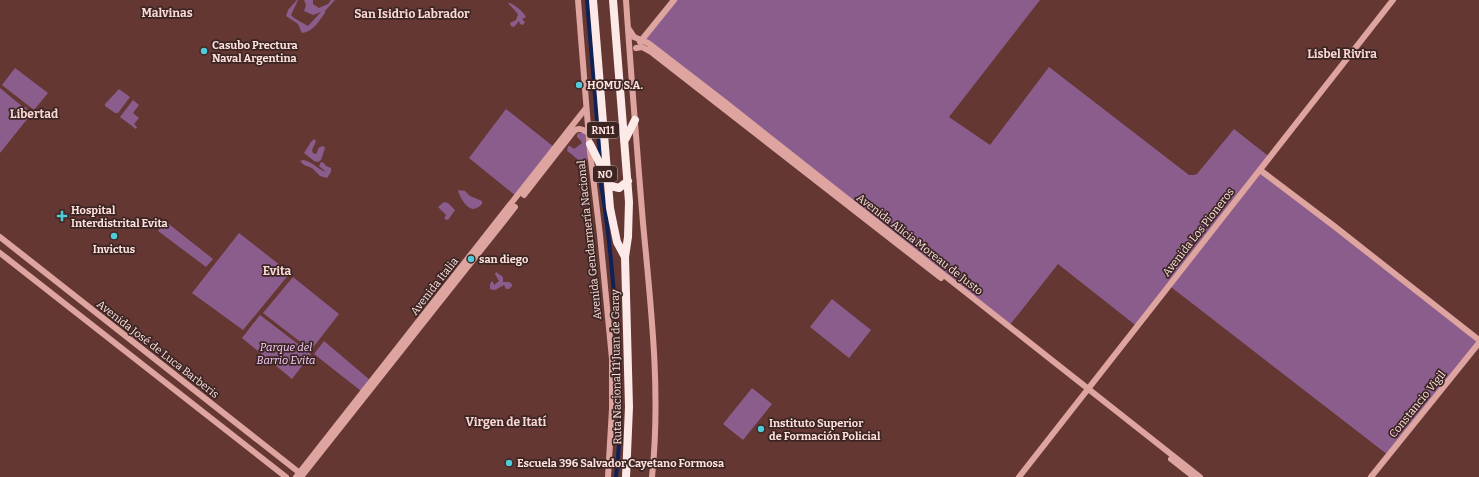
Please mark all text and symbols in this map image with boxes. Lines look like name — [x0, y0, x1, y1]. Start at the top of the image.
district label: Malvinas — [141, 6, 193, 20]
district label: San Isidrio Labrador — [354, 7, 470, 21]
place label: Casubo Prectura Naval Argentina — [212, 39, 298, 65]
marker: Casubo Prectura Naval Argentina — [199, 46, 209, 56]
district label: Lisbel Rivira — [1307, 47, 1377, 61]
place label: HOMU S.A. — [587, 79, 643, 92]
marker: HOMU S.A. — [574, 80, 584, 90]
district label: Libertad — [10, 107, 59, 121]
road number: RN11 — [587, 122, 619, 138]
street label: Avenida Gendarmería Nacional — [575, 160, 604, 320]
road number: NO — [593, 166, 617, 182]
street label: Avenida Los Pioneros — [1160, 185, 1237, 279]
street label: Avenida Alicia Moreau de Justo — [854, 191, 985, 298]
place label: Hospital Interdistrital Evita — [71, 204, 169, 230]
marker: Hospital Interdistrital Evita — [56, 210, 68, 222]
marker: Invictus — [109, 231, 119, 241]
place label: Invictus — [93, 243, 136, 256]
place label: san diego — [479, 253, 528, 266]
marker: san diego — [466, 254, 476, 264]
street label: Avenida Italia — [408, 255, 461, 318]
district label: Evita — [263, 264, 292, 278]
street label: Ruta Nacional 11 Juan de Garay — [609, 289, 624, 445]
street label: Avenida José de Luca Barberis — [94, 298, 221, 401]
park label: Parque del Barrio Evita — [257, 341, 315, 367]
street label: Constancio Vigil — [1386, 368, 1448, 440]
district label: Virgen de Itatí — [466, 415, 547, 429]
place label: Instituto Superior de Formación Policial — [769, 417, 881, 443]
marker: Instituto Superior de Formación Policial — [756, 424, 766, 434]
place label: Escuela 396 Salvador Cayetano Formosa — [517, 457, 725, 470]
marker: Escuela 396 Salvador Cayetano Formosa — [504, 458, 514, 468]

